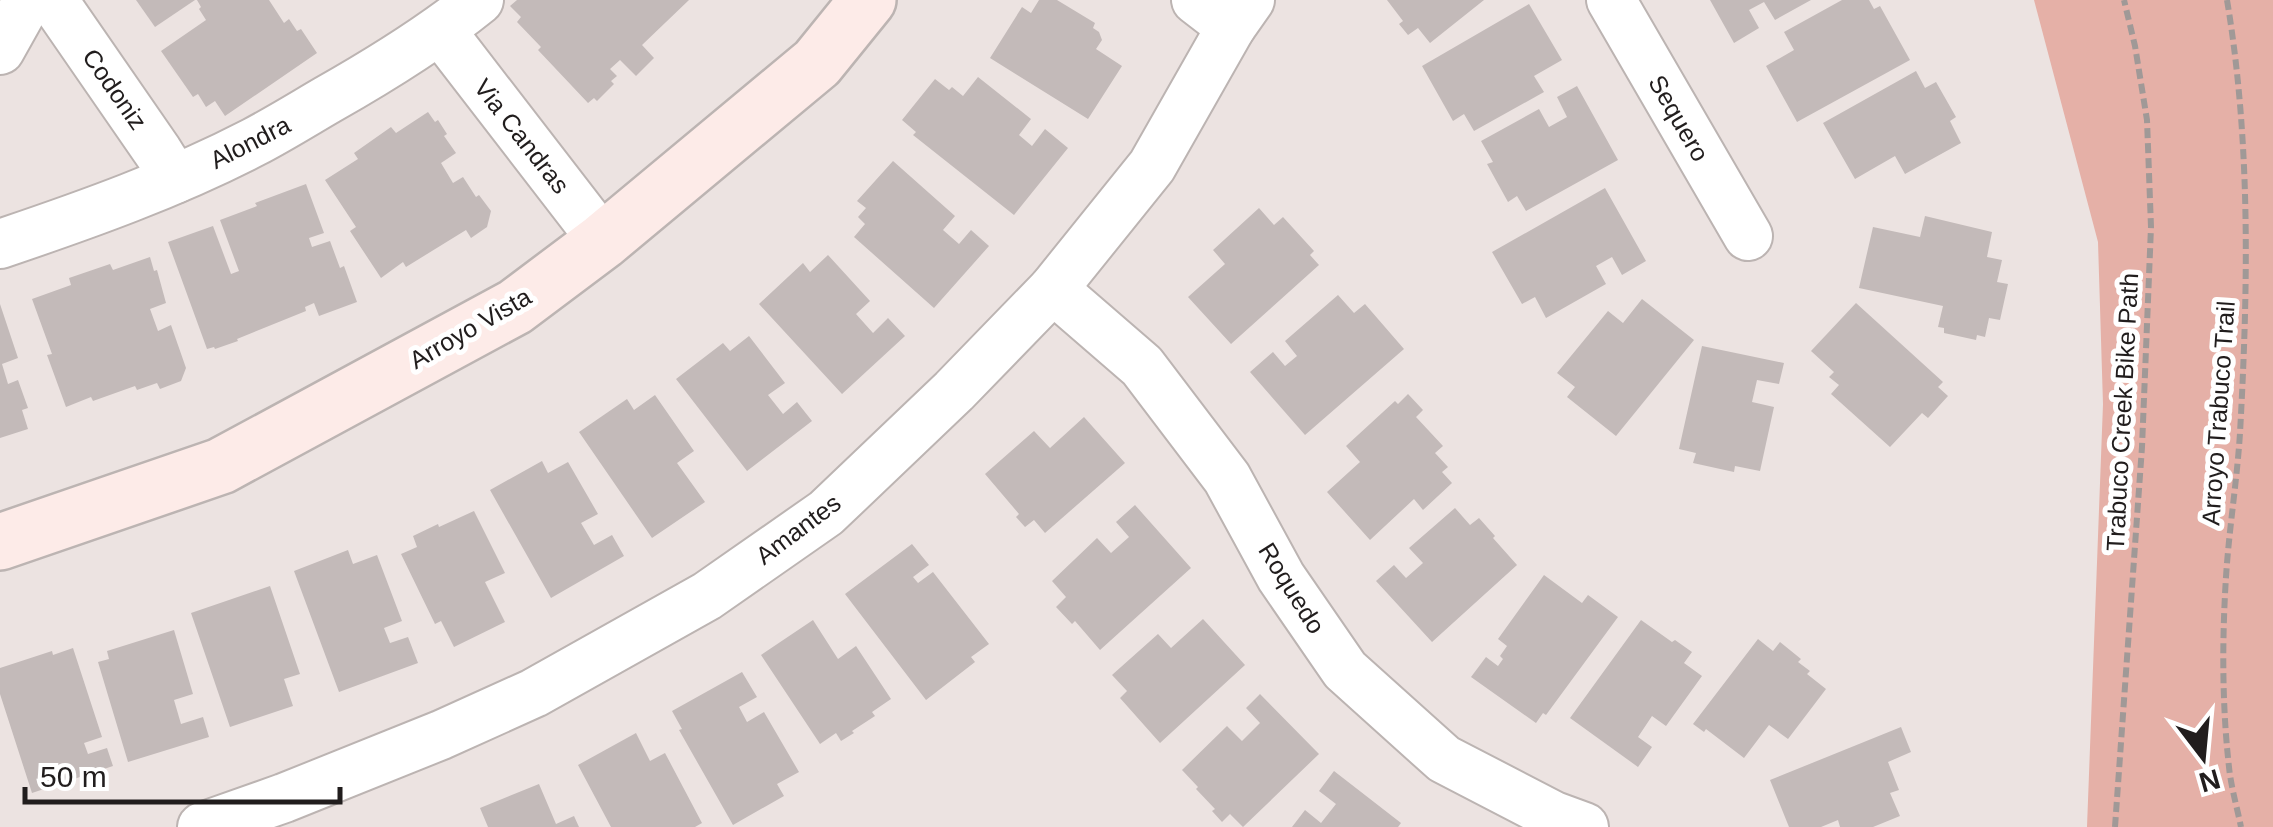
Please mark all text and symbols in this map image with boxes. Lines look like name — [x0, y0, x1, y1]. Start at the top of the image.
street label: Codoniz — [77, 43, 153, 135]
street label: Sequero — [1643, 70, 1715, 166]
street label: Via Candras — [469, 73, 575, 199]
street label: Alondra — [205, 110, 295, 174]
street label: Trabuco Creek Bike Path — [2101, 272, 2143, 552]
street label: Arroyo Vista — [404, 282, 536, 374]
street label: Arroyo Trabuco Trail — [2196, 300, 2240, 526]
street label: Amantes — [750, 488, 846, 570]
street label: Roquedo — [1253, 538, 1331, 638]
north arrow — [2153, 707, 2253, 807]
scale bar — [25, 742, 340, 804]
text: 50 m — [40, 760, 107, 793]
text: N — [2196, 763, 2224, 798]

